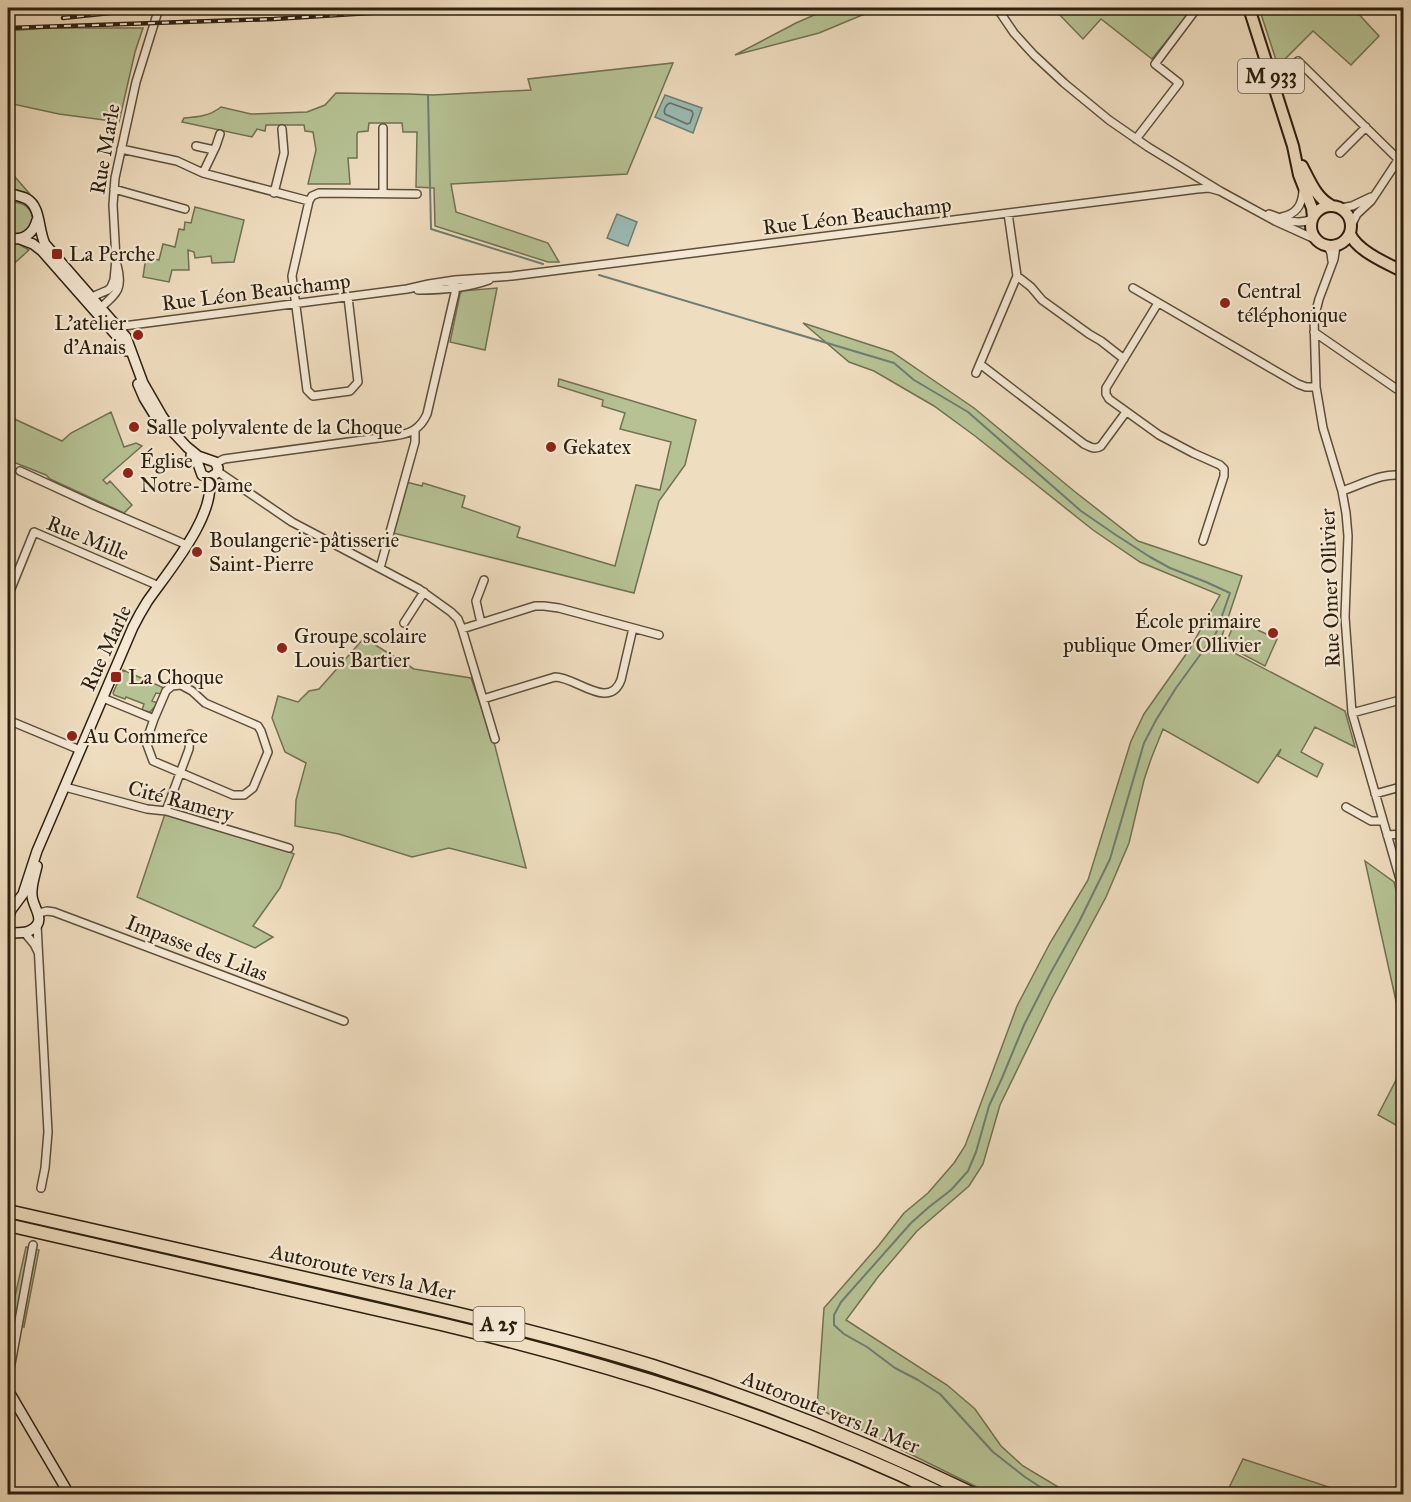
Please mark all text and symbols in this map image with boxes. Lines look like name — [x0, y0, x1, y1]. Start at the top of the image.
road number: M 933 — [1238, 59, 1304, 93]
street label: Rue Marle — [84, 101, 126, 196]
street label: Rue Léon Beauchamp — [761, 192, 953, 240]
place label: La Perche — [69, 241, 155, 267]
marker: La Perche — [50, 247, 64, 261]
street label: Rue Léon Beauchamp — [160, 268, 352, 316]
place label: Central téléphonique — [1237, 278, 1347, 328]
marker: Central téléphonique — [1218, 296, 1232, 310]
place label: L'atelier d'Anais — [54, 310, 126, 360]
marker: L'atelier d'Anais — [131, 328, 145, 342]
place label: Salle polyvalente de la Choque — [146, 414, 403, 440]
marker: Salle polyvalente de la Choque — [127, 420, 141, 434]
place label: Gekatex — [563, 434, 632, 460]
marker: Gekatex — [544, 440, 558, 454]
place label: Église Notre-Dame — [140, 447, 253, 498]
marker: Église Notre-Dame — [121, 466, 135, 480]
street label: Rue Omer Ollivier — [1314, 508, 1346, 668]
street label: Rue Mille — [43, 510, 133, 566]
place label: Boulangerie-pâtisserie Saint-Pierre — [209, 527, 399, 577]
marker: Boulangerie-pâtisserie Saint-Pierre — [190, 545, 204, 559]
street label: Rue Marle — [75, 601, 137, 695]
place label: École primaire publique Omer Ollivier — [1062, 607, 1261, 658]
place label: Groupe scolaire Louis Bartier — [294, 623, 427, 673]
marker: École primaire publique Omer Ollivier — [1266, 626, 1280, 640]
marker: Groupe scolaire Louis Bartier — [275, 641, 289, 655]
place label: La Choque — [128, 664, 224, 690]
marker: La Choque — [109, 670, 123, 684]
place label: Au Commerce — [83, 723, 208, 749]
marker: Au Commerce — [65, 729, 79, 743]
street label: Cité Ramery — [125, 774, 238, 828]
street label: Impasse des Lilas — [123, 909, 271, 987]
street label: Autoroute vers la Mer — [267, 1238, 458, 1306]
road number: A 25 — [474, 1307, 524, 1341]
street label: Autoroute vers la Mer — [737, 1364, 924, 1460]

